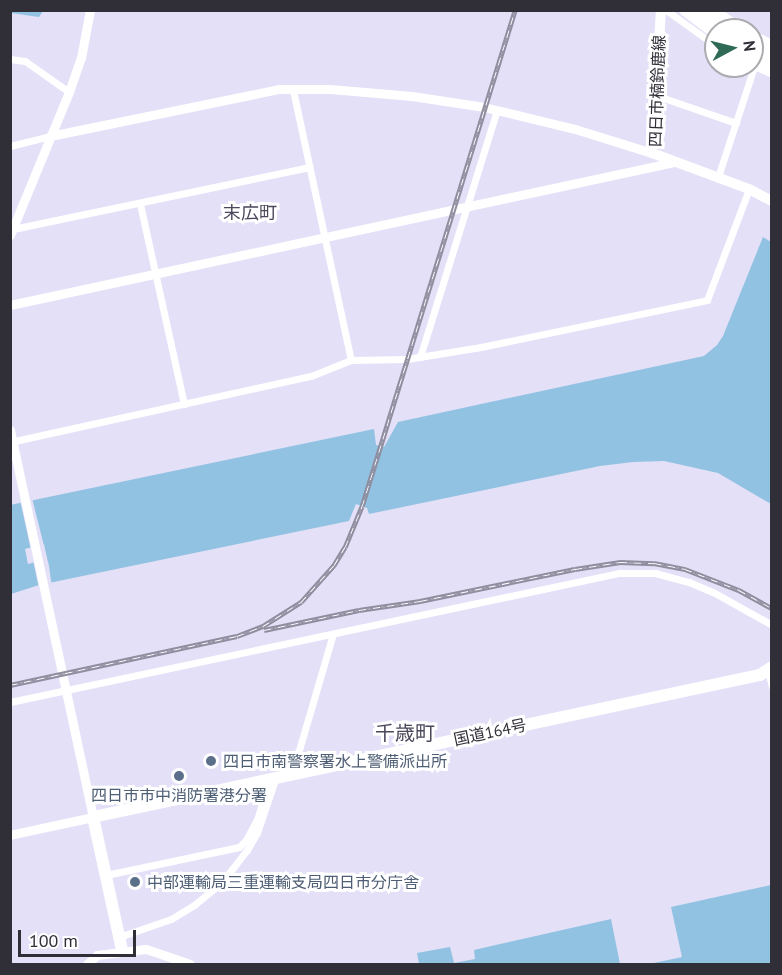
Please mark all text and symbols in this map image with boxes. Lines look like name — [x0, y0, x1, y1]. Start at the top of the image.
north arrow — [704, 18, 764, 78]
street label: 四日市楠鈴鹿線 — [645, 35, 669, 147]
text: N — [739, 40, 760, 52]
district label: 末広町 — [223, 202, 277, 224]
street label: 国道164号 — [452, 715, 528, 749]
district label: 千歳町 — [375, 721, 435, 745]
place label: 四日市南警察署水上警備派出所 — [223, 751, 447, 771]
marker: 四日市南警察署水上警備派出所 — [204, 754, 218, 768]
marker: 四日市市中消防署港分署 — [172, 769, 186, 783]
place label: 四日市市中消防署港分署 — [91, 785, 267, 805]
place label: 中部運輸局三重運輸支局四日市分庁舎 — [147, 872, 419, 892]
marker: 中部運輸局三重運輸支局四日市分庁舎 — [128, 875, 142, 889]
scale bar — [21, 918, 140, 956]
text: 100 m — [29, 929, 78, 952]

